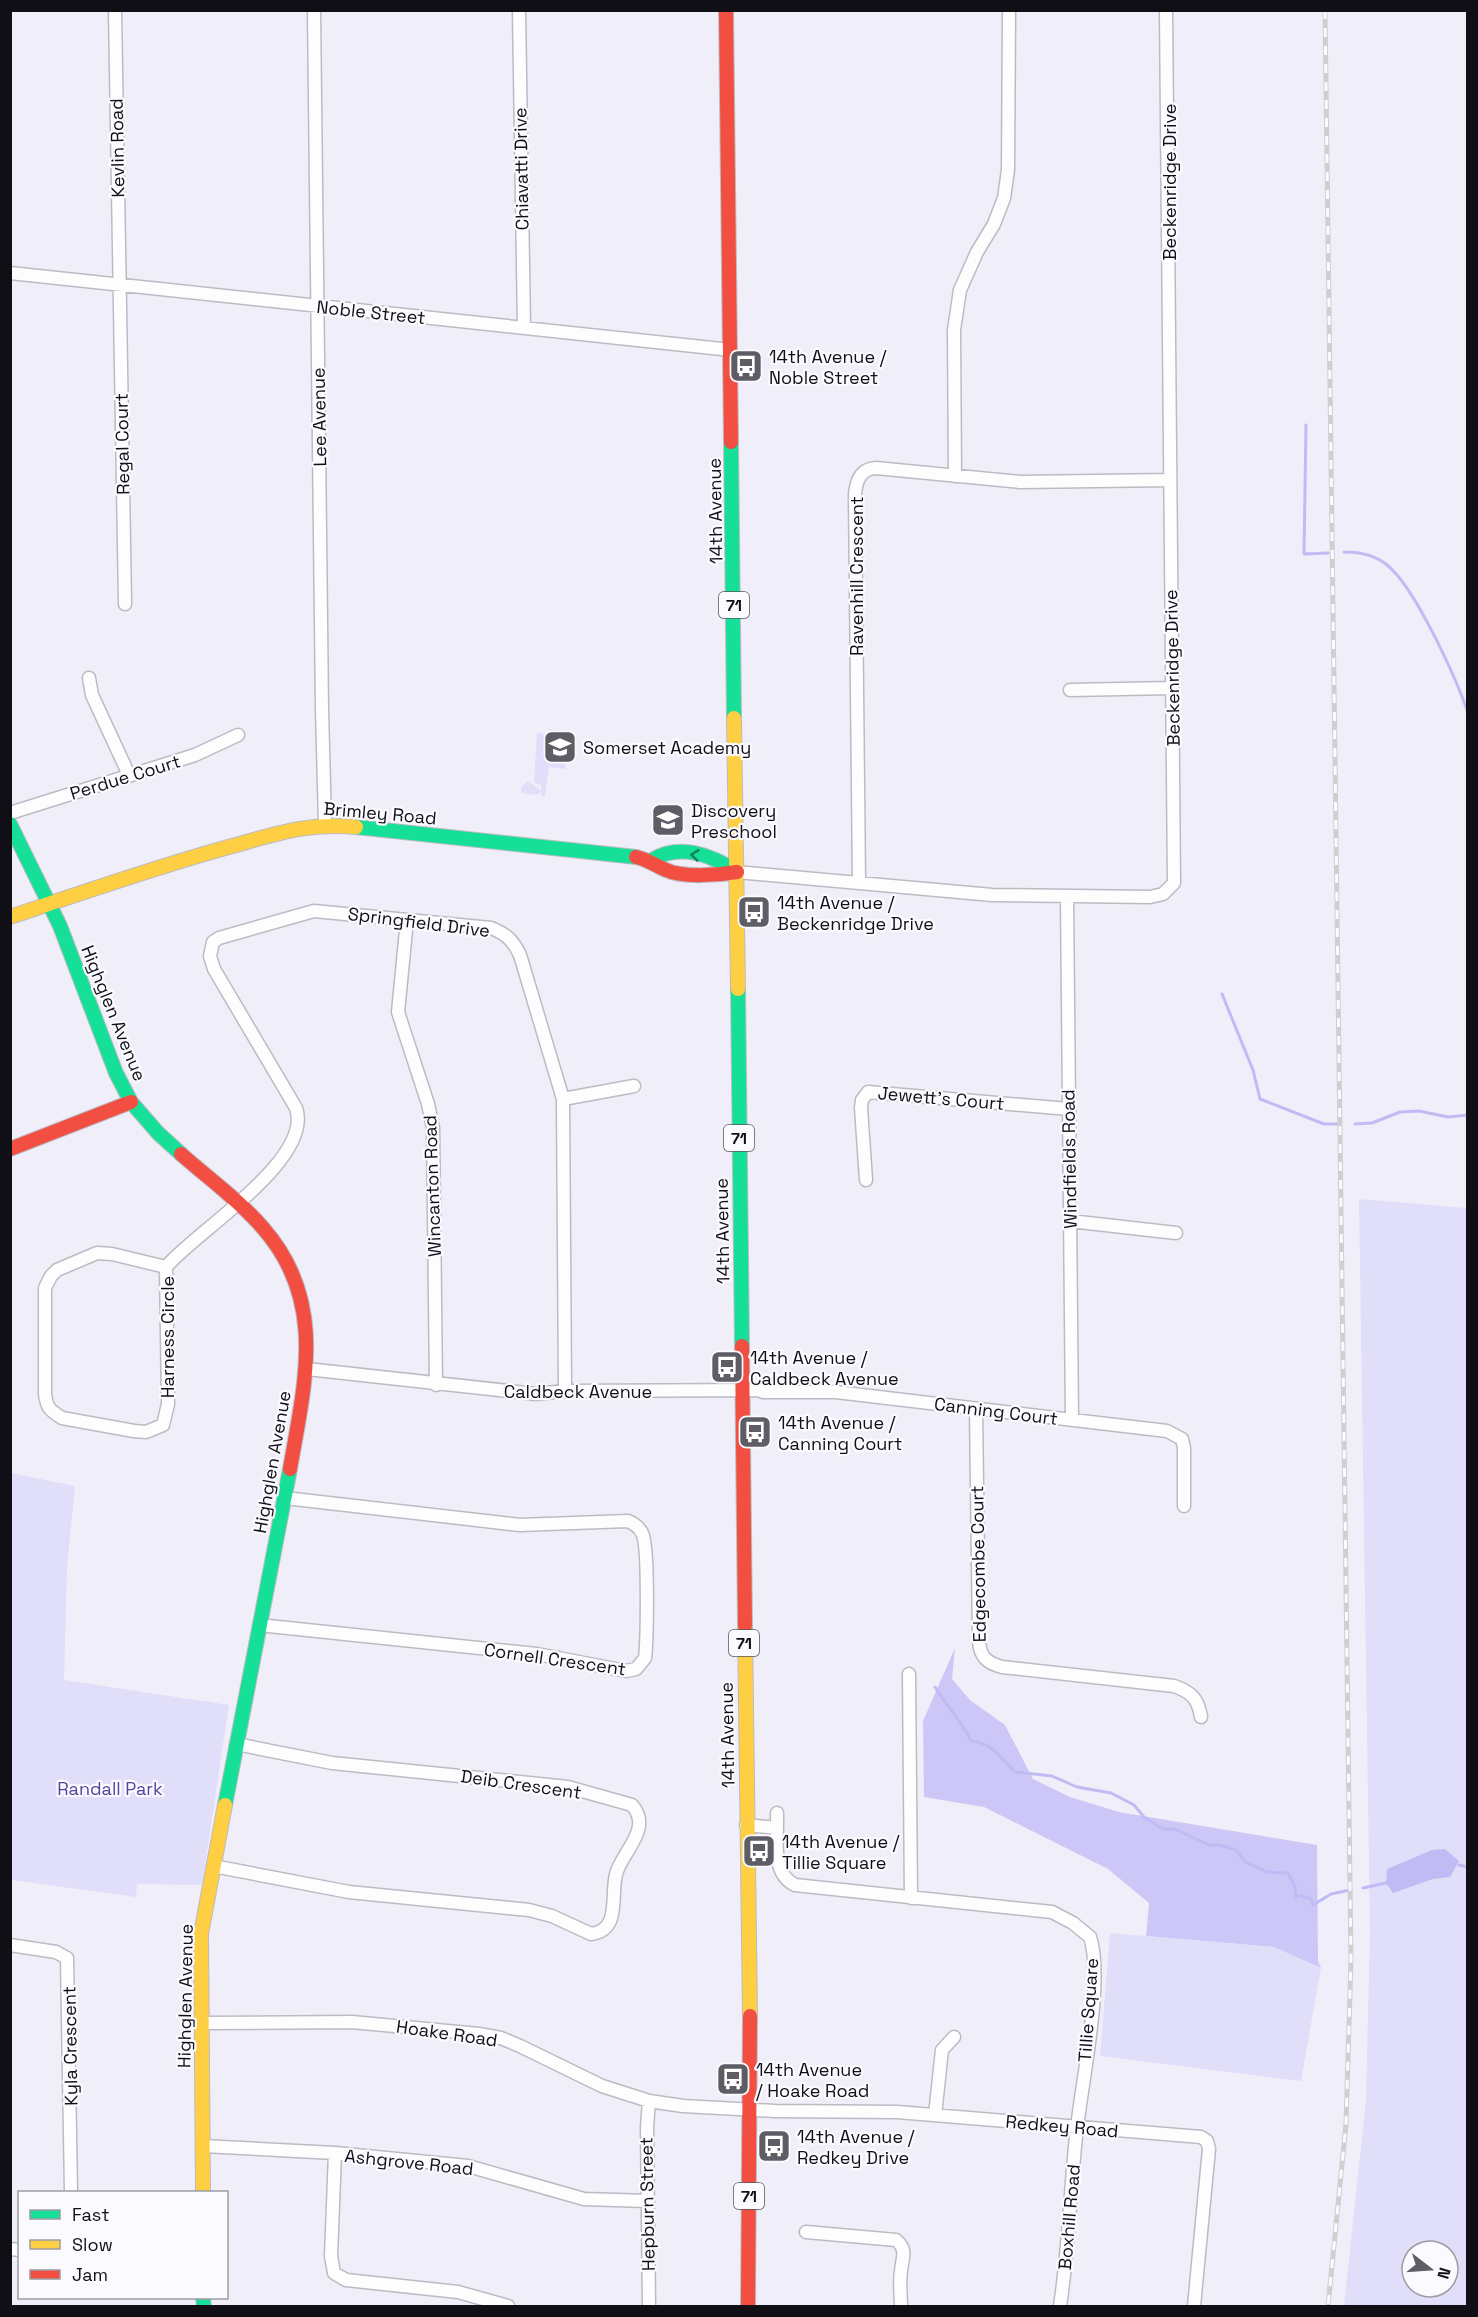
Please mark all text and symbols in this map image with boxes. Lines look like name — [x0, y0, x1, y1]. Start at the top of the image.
street label: Kevlin Road — [105, 98, 129, 198]
street label: Beckenridge Drive — [1158, 104, 1181, 260]
street label: Chiavatti Drive — [508, 107, 534, 231]
street label: Noble Street — [315, 295, 427, 329]
place label: 14th Avenue / Noble Street — [769, 345, 887, 389]
bus stop icon: 14th Avenue / Noble Street — [728, 348, 764, 384]
street label: Lee Avenue — [307, 367, 331, 467]
street label: Regal Court — [110, 393, 134, 495]
street label: 14th Avenue — [703, 458, 727, 564]
street label: Ravenhill Crescent — [845, 496, 868, 656]
street label: Beckenridge Drive — [1159, 589, 1185, 747]
road number: 71 — [719, 592, 749, 618]
school or university icon: Somerset Academy — [542, 729, 578, 765]
place label: Somerset Academy — [583, 736, 751, 759]
street label: Perdue Court — [67, 749, 183, 805]
street label: Brimley Road — [322, 797, 438, 829]
place label: Discovery Preschool — [691, 799, 777, 843]
school or university icon: Discovery Preschool — [650, 802, 686, 838]
one-way arrow — [691, 849, 700, 862]
place label: 14th Avenue / Beckenridge Drive — [777, 891, 934, 935]
bus stop icon: 14th Avenue / Beckenridge Drive — [736, 894, 772, 930]
street label: Springfield Drive — [347, 902, 491, 942]
street label: Highglen Avenue — [76, 942, 152, 1084]
street label: Jewett's Court — [877, 1081, 1005, 1115]
street label: Windfields Road — [1056, 1089, 1082, 1229]
street label: Wincanton Road — [418, 1115, 446, 1257]
road number: 71 — [724, 1125, 754, 1151]
street label: 14th Avenue — [710, 1178, 734, 1284]
street label: Harness Circle — [156, 1276, 179, 1398]
place label: 14th Avenue / Caldbeck Avenue — [750, 1346, 899, 1390]
bus stop icon: 14th Avenue / Caldbeck Avenue — [709, 1349, 745, 1385]
street label: Caldbeck Avenue — [504, 1380, 652, 1403]
street label: Highglen Avenue — [248, 1389, 296, 1535]
street label: Canning Court — [933, 1392, 1059, 1430]
place label: 14th Avenue / Canning Court — [778, 1411, 902, 1455]
bus stop icon: 14th Avenue / Canning Court — [737, 1414, 773, 1450]
street label: Edgecombe Court — [965, 1485, 991, 1643]
road number: 71 — [729, 1630, 759, 1656]
street label: Cornell Crescent — [482, 1638, 628, 1680]
street label: 14th Avenue — [715, 1682, 739, 1788]
street label: Deib Crescent — [459, 1764, 583, 1804]
park label: Randall Park — [57, 1777, 163, 1800]
place label: 14th Avenue / Tillie Square — [782, 1830, 900, 1874]
bus stop icon: 14th Avenue / Tillie Square — [741, 1833, 777, 1869]
street label: Highglen Avenue — [172, 1924, 198, 2068]
street label: Tillie Square — [1073, 1957, 1103, 2063]
street label: Kyla Crescent — [57, 1986, 83, 2106]
street label: Hoake Road — [395, 2015, 499, 2051]
place label: 14th Avenue / Hoake Road — [756, 2058, 869, 2102]
bus stop icon: 14th Avenue / Hoake Road — [715, 2061, 751, 2097]
street label: Redkey Road — [1005, 2110, 1119, 2142]
place label: 14th Avenue / Redkey Drive — [797, 2125, 915, 2169]
bus stop icon: 14th Avenue / Redkey Drive — [756, 2128, 792, 2164]
street label: Hepburn Street — [634, 2137, 660, 2271]
street label: Ashgrove Road — [343, 2144, 475, 2180]
street label: Boxhill Road — [1053, 2163, 1085, 2271]
road number: 71 — [734, 2183, 764, 2209]
legend — [18, 2191, 228, 2299]
text: Fast — [72, 2203, 109, 2226]
text: Slow — [72, 2233, 113, 2256]
north arrow — [1400, 2239, 1460, 2299]
text: Jam — [72, 2263, 108, 2286]
text: N — [1432, 2265, 1455, 2281]

